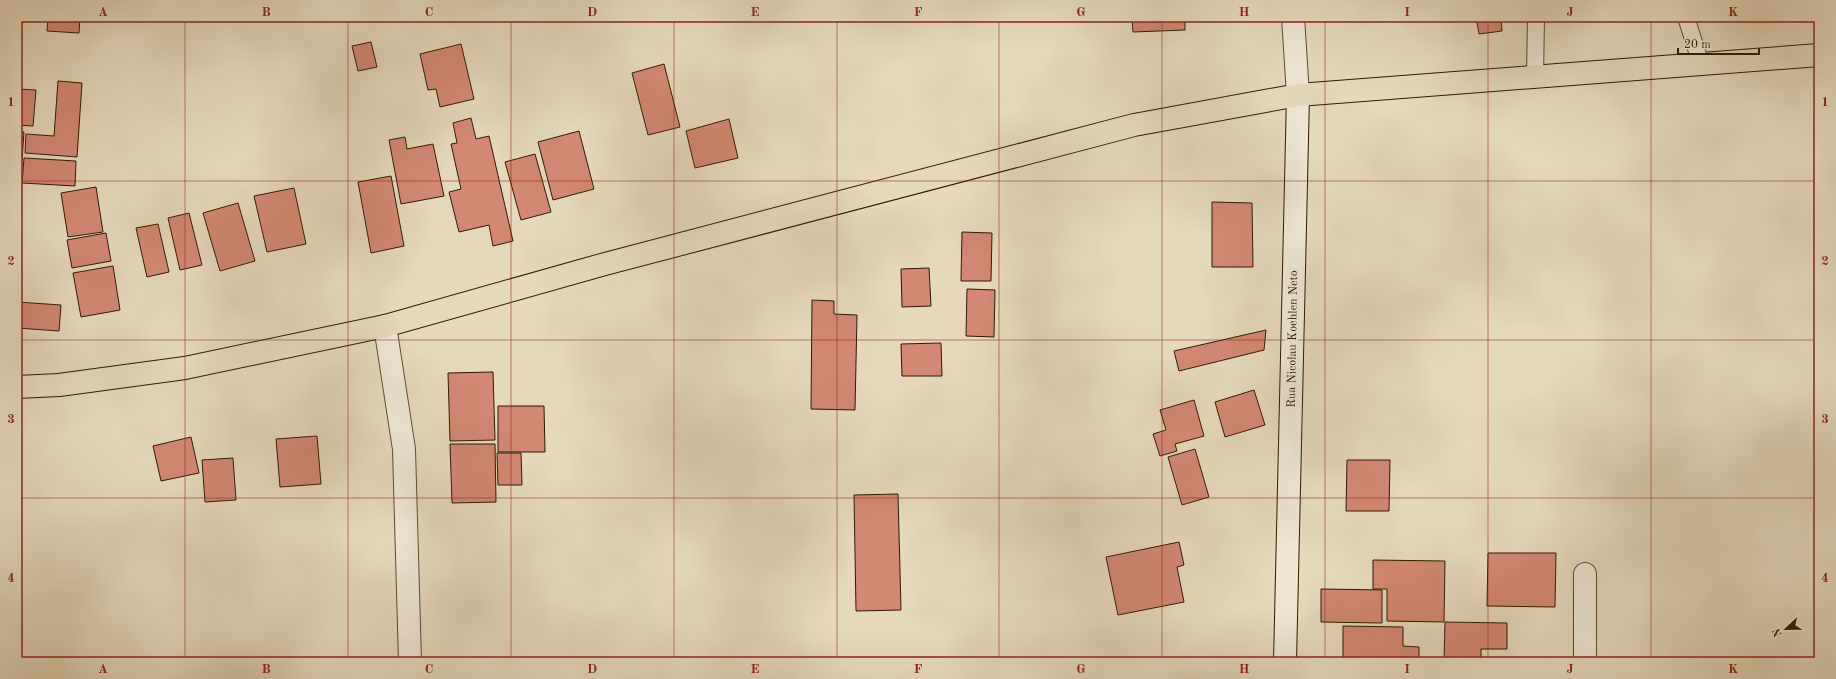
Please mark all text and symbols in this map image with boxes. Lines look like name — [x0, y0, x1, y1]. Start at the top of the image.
text: A — [98, 6, 108, 19]
text: B — [261, 6, 271, 19]
text: C — [425, 6, 433, 19]
text: D — [587, 6, 597, 19]
text: E — [751, 6, 760, 19]
text: F — [914, 6, 923, 19]
text: G — [1076, 6, 1086, 19]
text: H — [1239, 6, 1250, 19]
text: I — [1404, 6, 1410, 19]
text: J — [1566, 6, 1574, 19]
text: K — [1728, 6, 1738, 19]
scale bar — [1678, 30, 1759, 56]
text: 20 m — [1684, 39, 1711, 51]
text: 1 — [7, 96, 15, 109]
text: 1 — [1821, 96, 1829, 109]
text: 2 — [7, 255, 15, 268]
text: 2 — [1821, 255, 1829, 268]
street label: Rua Nicolau Koehlen Neto — [1286, 270, 1300, 408]
text: 3 — [7, 413, 15, 426]
text: 3 — [1821, 413, 1829, 426]
text: 4 — [7, 572, 15, 585]
text: 4 — [1821, 572, 1829, 585]
north arrow — [1766, 609, 1806, 649]
text: N — [1771, 626, 1785, 638]
text: A — [98, 663, 108, 676]
text: B — [261, 663, 271, 676]
text: C — [425, 663, 433, 676]
text: D — [587, 663, 597, 676]
text: E — [751, 663, 760, 676]
text: F — [914, 663, 923, 676]
text: G — [1076, 663, 1086, 676]
text: H — [1239, 663, 1250, 676]
text: I — [1404, 663, 1410, 676]
text: J — [1566, 663, 1574, 676]
text: K — [1728, 663, 1738, 676]

